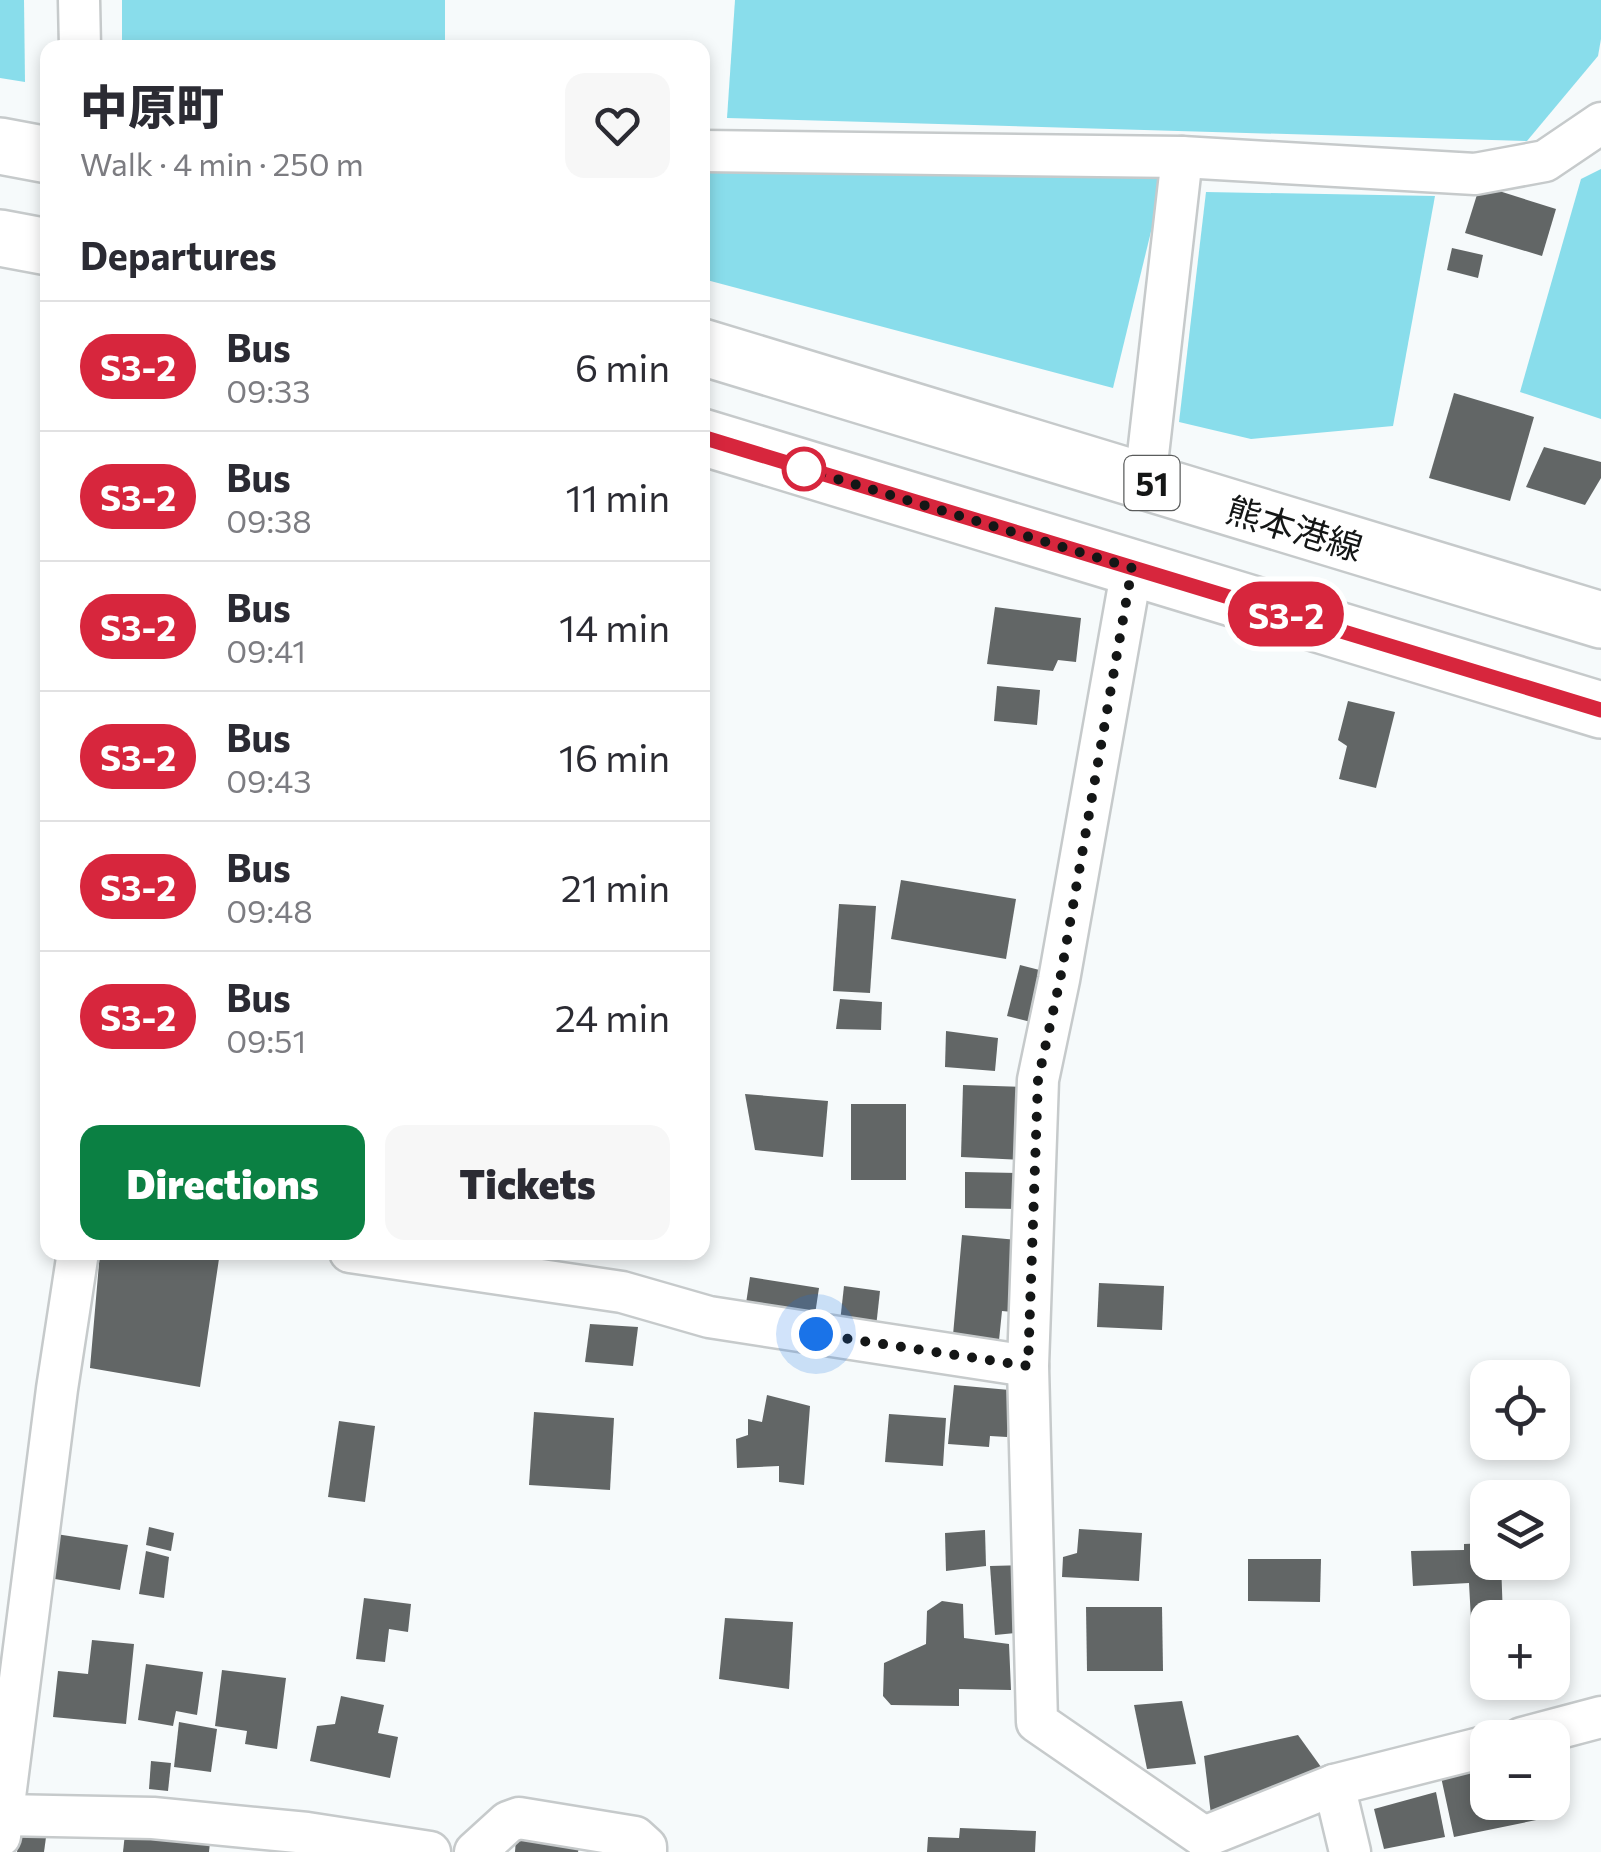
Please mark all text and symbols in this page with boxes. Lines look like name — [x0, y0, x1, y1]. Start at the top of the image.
button: heart — [565, 73, 670, 178]
text: 中原町 — [80, 76, 224, 135]
text: Walk · 4 min · 250 m — [80, 143, 364, 183]
text: Departures — [80, 231, 277, 278]
text: Bus — [226, 323, 291, 370]
text: 6 min — [575, 343, 670, 390]
text: S3-2 — [100, 345, 176, 388]
text: 09:33 — [226, 370, 311, 410]
unlabelled marker — [783, 448, 825, 490]
text: Bus — [226, 453, 291, 500]
road number: 51 — [1124, 456, 1180, 510]
text: 11 min — [566, 473, 670, 520]
text: S3-2 — [100, 475, 176, 518]
street label: 熊本港線 — [1222, 486, 1368, 568]
text: 09:38 — [226, 500, 312, 540]
line badge: S3-2 — [1216, 582, 1356, 646]
text: Bus — [226, 583, 291, 630]
text: S3-2 — [1248, 593, 1324, 636]
text: 14 min — [559, 603, 670, 650]
text: S3-2 — [100, 605, 176, 648]
text: 09:41 — [226, 630, 306, 670]
text: Bus — [226, 713, 291, 760]
text: 16 min — [559, 733, 670, 780]
text: S3-2 — [100, 735, 176, 778]
text: 09:43 — [226, 760, 312, 800]
text: Bus — [226, 843, 291, 890]
text: 21 min — [561, 863, 670, 910]
text: S3-2 — [100, 865, 176, 908]
text: 09:48 — [226, 890, 313, 930]
text: Bus — [226, 973, 291, 1020]
text: 24 min — [555, 993, 670, 1040]
text: S3-2 — [100, 995, 176, 1038]
text: 09:51 — [226, 1020, 306, 1060]
button: Directions — [80, 1125, 365, 1240]
button: Tickets — [385, 1125, 670, 1240]
your location — [791, 1309, 841, 1359]
map controls — [1470, 1360, 1570, 1820]
button: locate — [1470, 1360, 1570, 1460]
button: layers — [1470, 1480, 1570, 1580]
button: + — [1470, 1600, 1570, 1700]
button: − — [1470, 1720, 1570, 1820]

